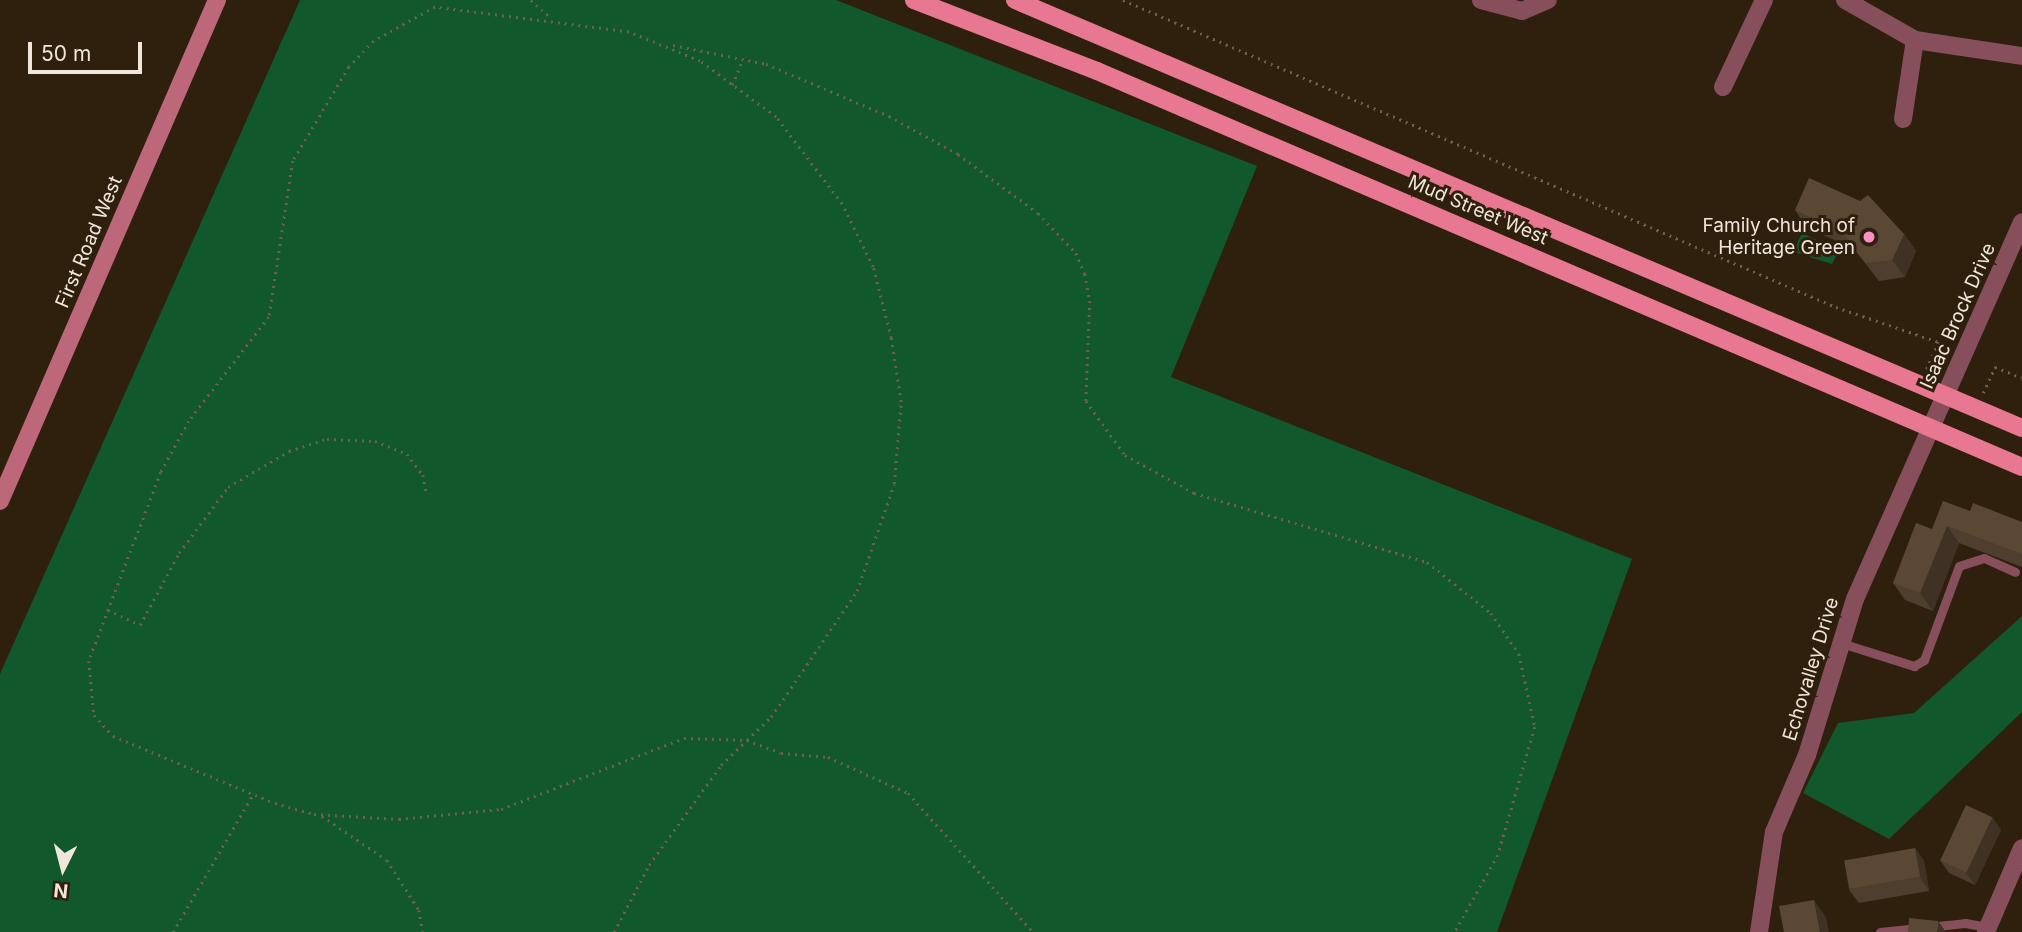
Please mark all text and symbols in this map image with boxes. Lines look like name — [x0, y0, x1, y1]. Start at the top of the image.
scale bar — [32, 28, 145, 72]
text: 50 m — [41, 41, 91, 66]
street label: Mud Street West — [1405, 170, 1551, 250]
street label: First Road West — [51, 173, 127, 311]
place label: Family Church of Heritage Green — [1703, 215, 1855, 259]
marker: Family Church of Heritage Green — [1861, 229, 1877, 245]
street label: Isaac Brock Drive — [1916, 240, 2000, 392]
street label: Echovalley Drive — [1778, 594, 1844, 744]
north arrow — [28, 834, 98, 904]
text: N — [52, 878, 69, 903]

